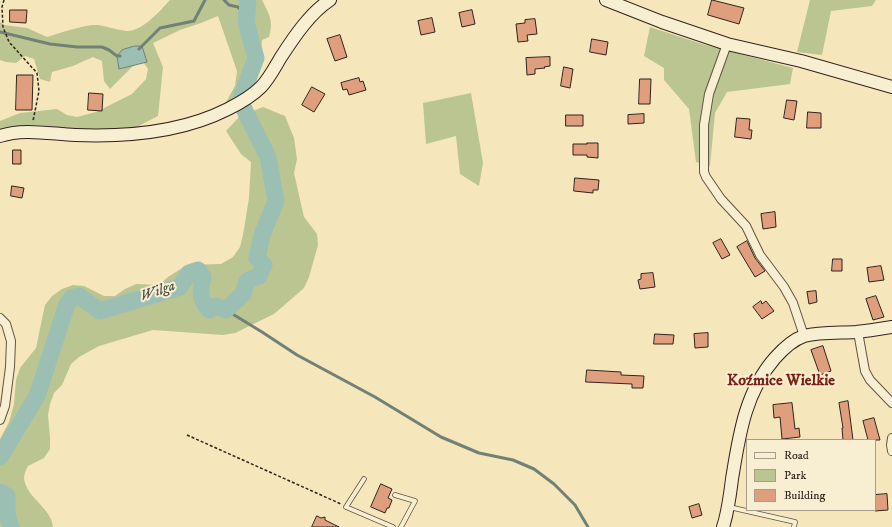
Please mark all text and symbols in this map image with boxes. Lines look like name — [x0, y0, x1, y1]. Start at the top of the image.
water label: Wilga — [138, 278, 178, 306]
district label: Koźmice Wielkie — [727, 372, 835, 392]
legend — [746, 439, 876, 511]
text: Road — [784, 448, 809, 463]
text: Park — [784, 468, 806, 483]
text: Building — [784, 488, 825, 503]

